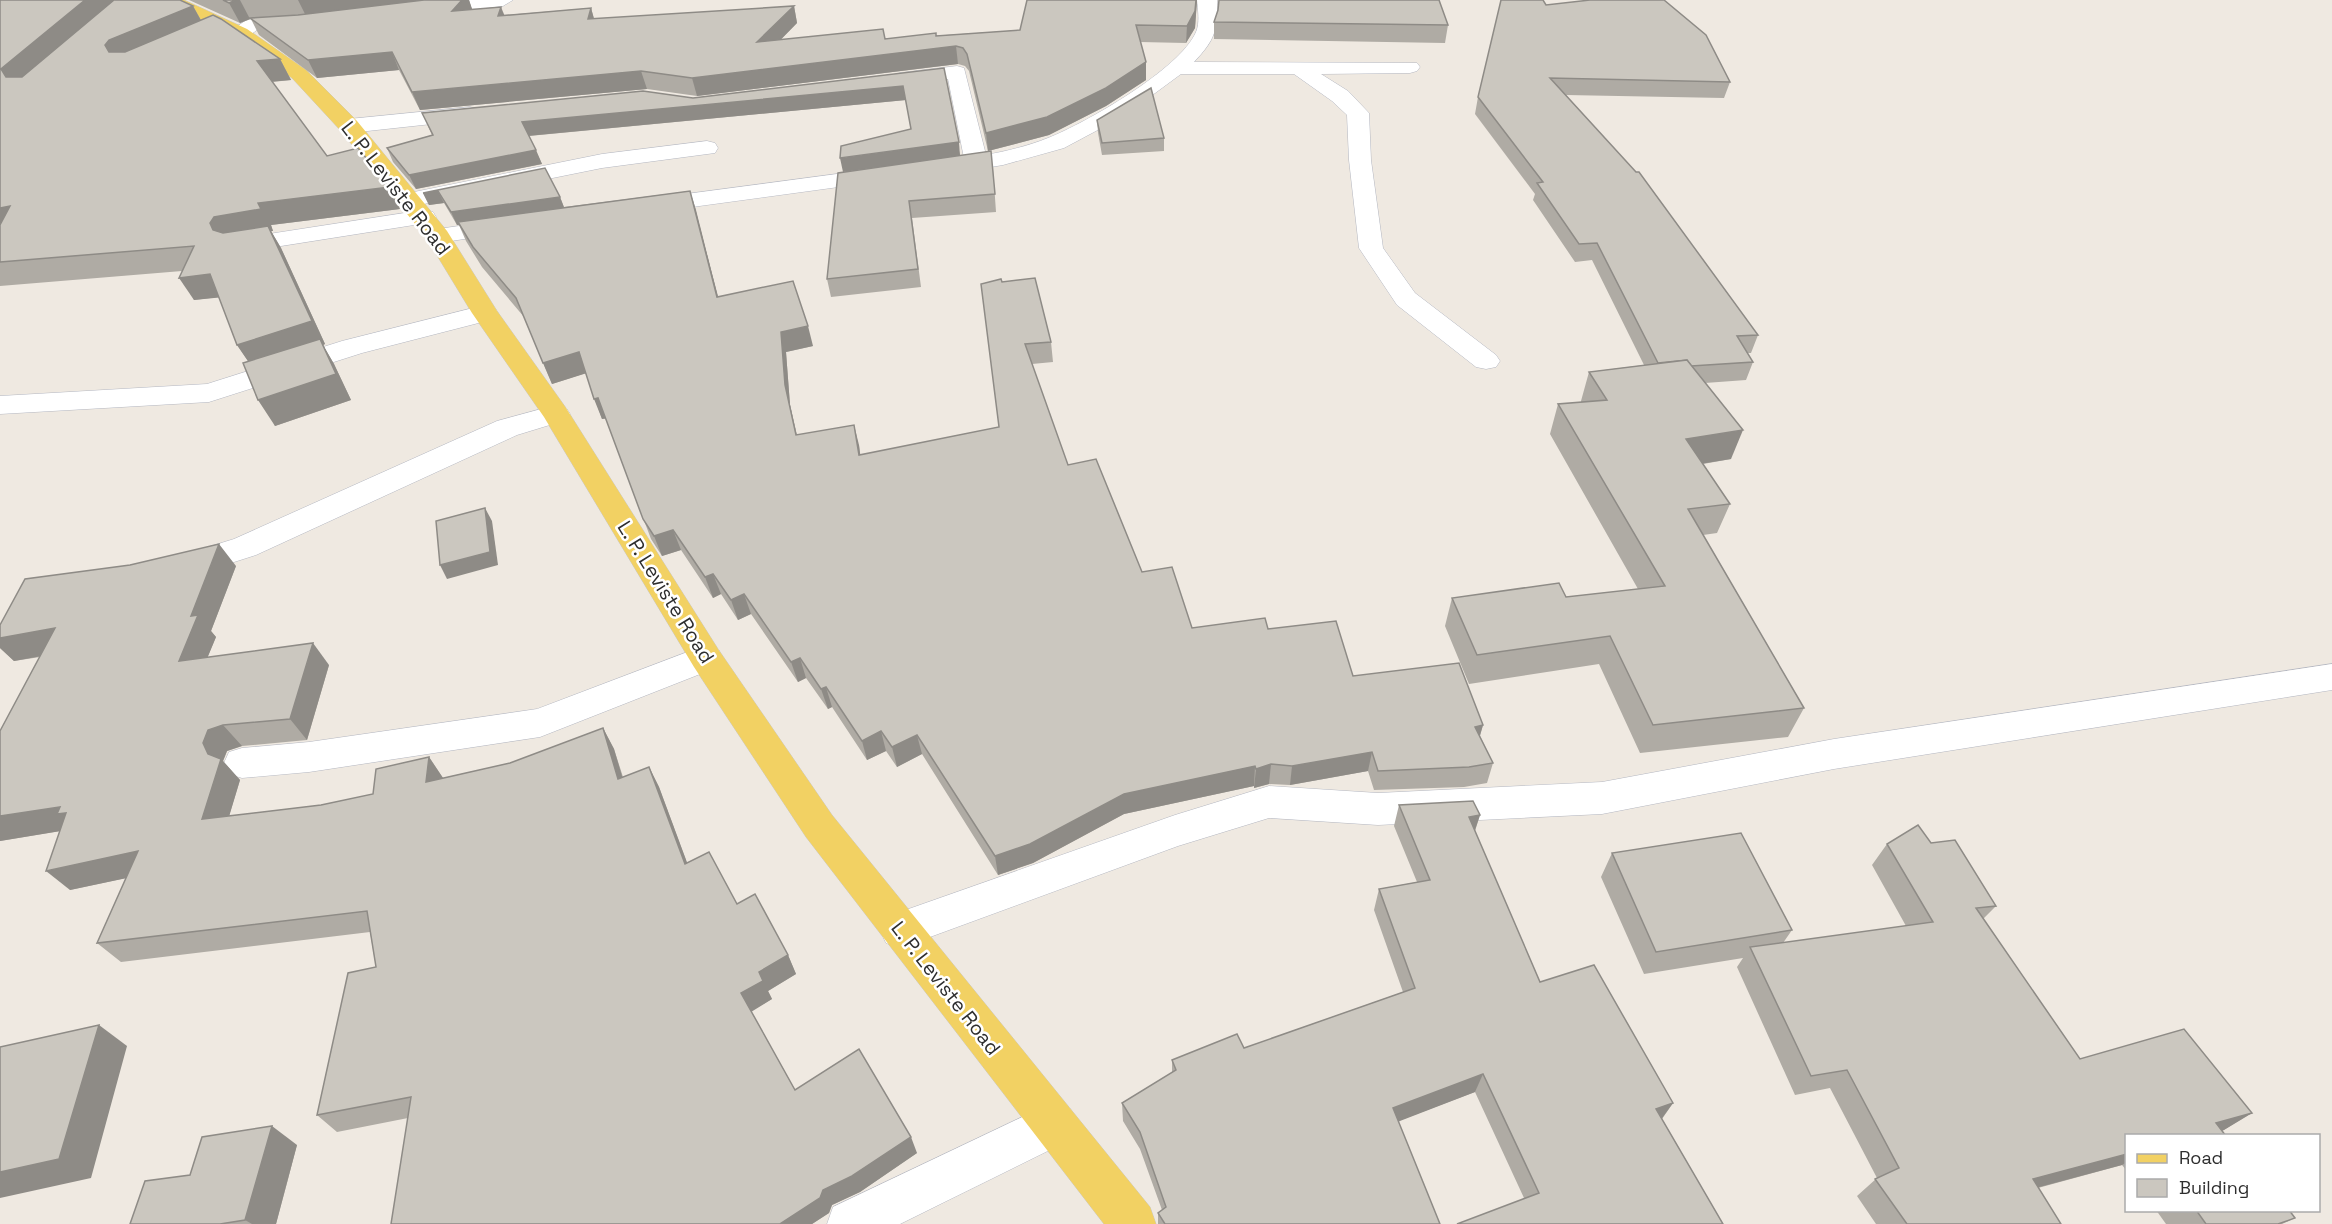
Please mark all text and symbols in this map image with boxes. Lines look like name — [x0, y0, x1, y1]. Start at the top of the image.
street label: L. P. Leviste Road — [336, 116, 456, 260]
street label: L. P. Leviste Road — [612, 516, 720, 668]
street label: L. P. Leviste Road — [886, 916, 1006, 1060]
legend — [2125, 1134, 2320, 1212]
text: Road — [2179, 1146, 2223, 1169]
text: Building — [2179, 1176, 2249, 1199]

